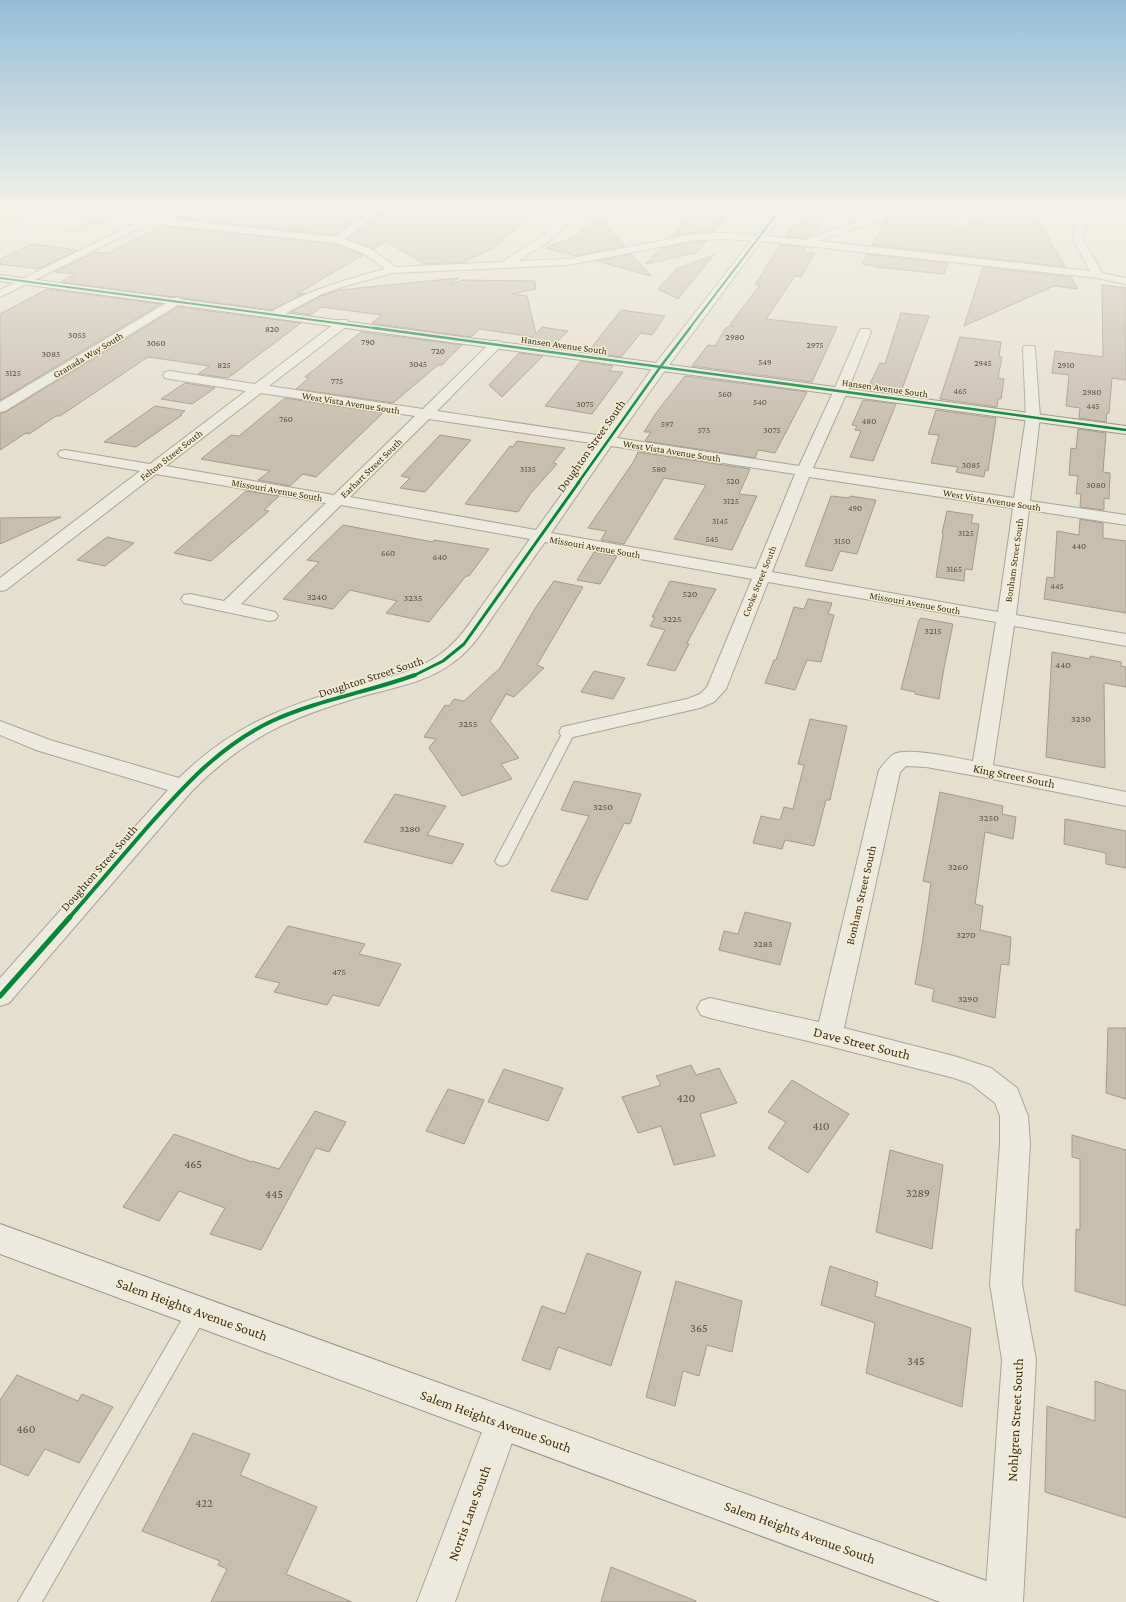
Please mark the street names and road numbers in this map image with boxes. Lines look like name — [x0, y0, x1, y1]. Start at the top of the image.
street label: Granada Way South — [51, 329, 125, 380]
street label: Hansen Avenue South — [520, 333, 608, 357]
street label: Hansen Avenue South — [841, 376, 929, 400]
street label: West Vista Avenue South — [301, 390, 401, 416]
street label: Doughton Street South — [554, 397, 629, 495]
street label: Felton Street South — [138, 427, 205, 483]
street label: Earhart Street South — [338, 435, 404, 500]
street label: West Vista Avenue South — [622, 438, 722, 464]
street label: Missouri Avenue South — [231, 477, 324, 504]
street label: West Vista Avenue South — [942, 487, 1042, 513]
street label: Bonham Street South — [1003, 517, 1025, 603]
street label: Missouri Avenue South — [549, 534, 642, 561]
street label: Cooke Street South — [740, 543, 779, 618]
street label: Missouri Avenue South — [869, 590, 962, 617]
street label: Doughton Street South — [317, 653, 426, 701]
street label: King Street South — [972, 761, 1057, 791]
street label: Doughton Street South — [58, 822, 141, 914]
street label: Bonham Street South — [843, 843, 879, 946]
street label: Dave Street South — [812, 1023, 913, 1063]
street label: Salem Heights Avenue South — [114, 1274, 270, 1344]
street label: Nohlgren Street South — [1004, 1357, 1026, 1482]
street label: Salem Heights Avenue South — [418, 1386, 574, 1456]
street label: Norris Lane South — [444, 1463, 494, 1563]
street label: Salem Heights Avenue South — [722, 1497, 878, 1567]

